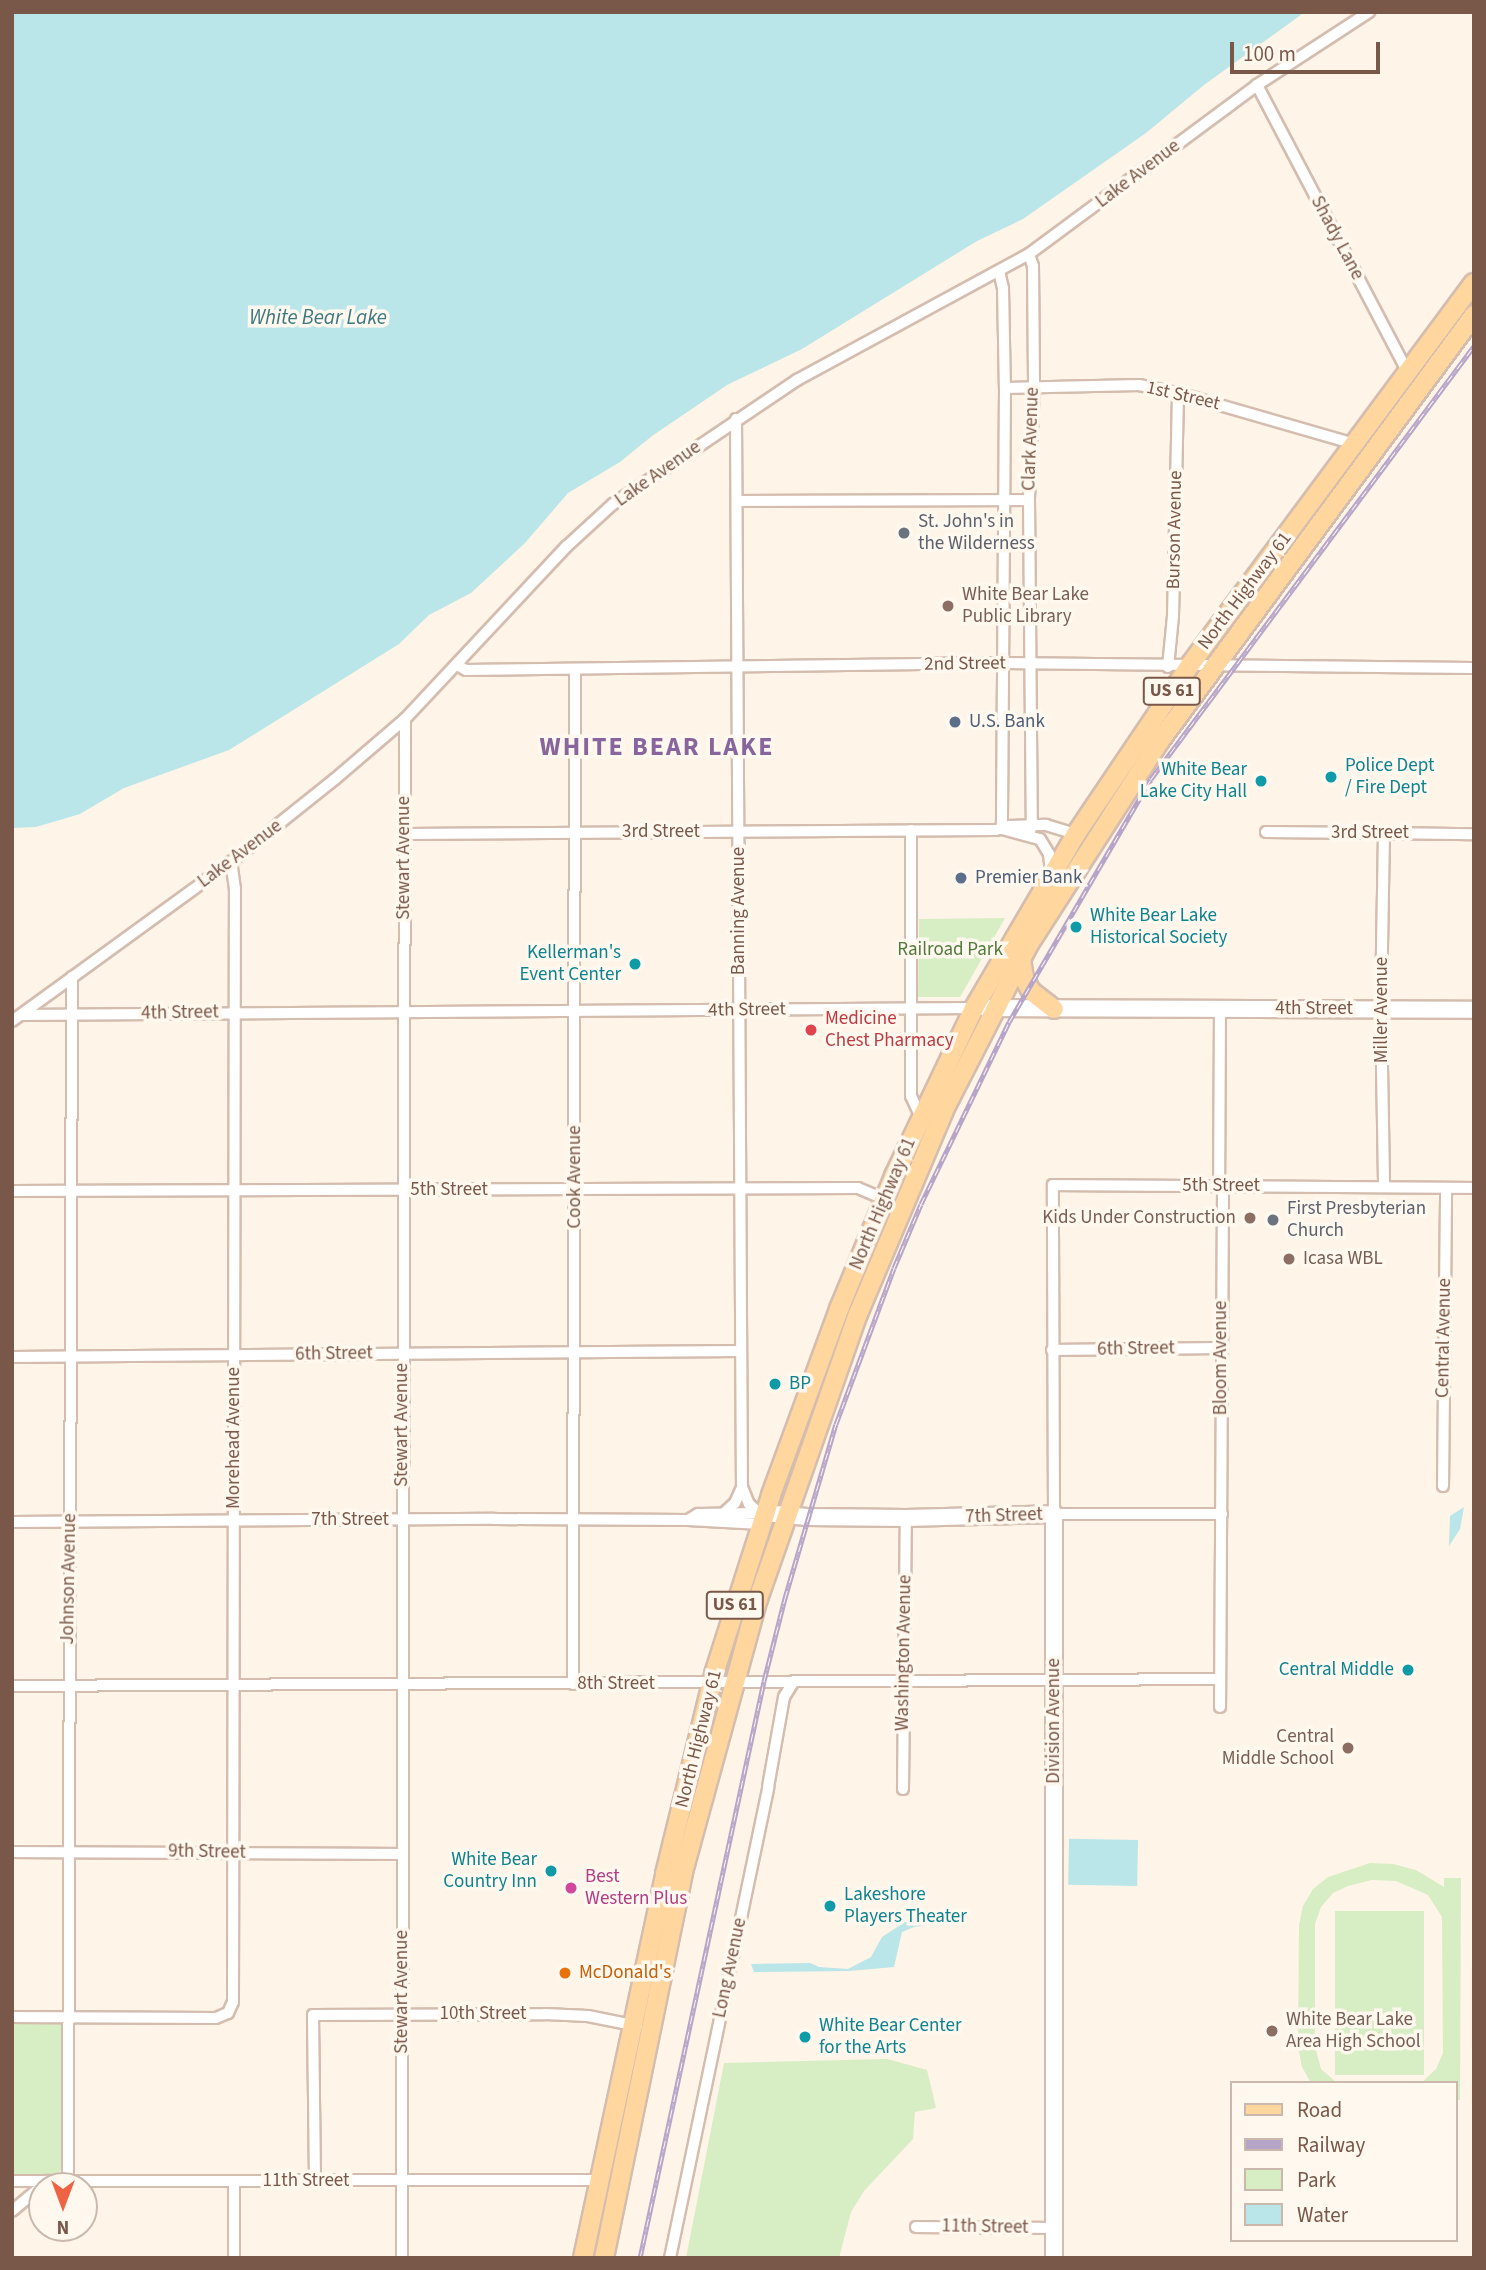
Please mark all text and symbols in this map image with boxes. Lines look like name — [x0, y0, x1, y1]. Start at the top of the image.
scale bar — [1234, 28, 1384, 72]
text: 100 m — [1243, 39, 1296, 69]
street label: Lake Avenue — [1091, 135, 1185, 213]
street label: Shady Lane — [1305, 192, 1369, 284]
water label: White Bear Lake — [249, 304, 387, 330]
street label: 1st Street — [1144, 376, 1222, 416]
street label: Clark Avenue — [1018, 387, 1044, 491]
street label: Lake Avenue — [611, 436, 705, 512]
street label: Burson Avenue — [1163, 470, 1187, 590]
place label: St. John's in the Wilderness — [918, 511, 1035, 555]
marker: St. John's in the Wilderness — [896, 525, 912, 541]
street label: North Highway 61 — [1193, 528, 1297, 654]
place label: White Bear Lake Public Library — [962, 584, 1089, 628]
marker: White Bear Lake Public Library — [940, 598, 956, 614]
street label: 2nd Street — [924, 652, 1006, 676]
road number: US 61 — [1142, 676, 1202, 706]
place label: U.S. Bank — [969, 711, 1045, 733]
marker: U.S. Bank — [947, 714, 963, 730]
district label: WHITE BEAR LAKE — [541, 731, 773, 763]
place label: Police Dept / Fire Dept — [1345, 755, 1434, 799]
place label: White Bear Lake City Hall — [1140, 759, 1247, 803]
marker: Police Dept / Fire Dept — [1323, 769, 1339, 785]
marker: White Bear Lake City Hall — [1253, 773, 1269, 789]
street label: Stewart Avenue — [393, 796, 415, 920]
street label: Lake Avenue — [193, 815, 287, 893]
street label: 3rd Street — [622, 821, 700, 843]
street label: 3rd Street — [1331, 822, 1409, 844]
street label: Banning Avenue — [728, 847, 750, 975]
place label: Premier Bank — [975, 867, 1082, 889]
marker: Premier Bank — [953, 870, 969, 886]
place label: White Bear Lake Historical Society — [1090, 905, 1227, 949]
marker: White Bear Lake Historical Society — [1068, 919, 1084, 935]
park label: Railroad Park — [897, 939, 1003, 961]
place label: Kellerman's Event Center — [519, 942, 621, 986]
marker: Kellerman's Event Center — [627, 956, 643, 972]
street label: Miller Avenue — [1371, 957, 1393, 1063]
street label: 4th Street — [708, 998, 786, 1022]
street label: 4th Street — [1275, 998, 1353, 1020]
street label: 4th Street — [141, 1001, 219, 1025]
place label: Medicine Chest Pharmacy — [825, 1008, 954, 1052]
marker: Medicine Chest Pharmacy — [803, 1022, 819, 1038]
street label: Cook Avenue — [564, 1125, 586, 1229]
street label: North Highway 61 — [845, 1135, 921, 1273]
street label: 5th Street — [1182, 1175, 1260, 1197]
street label: 5th Street — [410, 1179, 488, 1201]
place label: First Presbyterian Church — [1287, 1198, 1426, 1242]
place label: Kids Under Construction — [1042, 1207, 1236, 1229]
marker: Kids Under Construction — [1242, 1210, 1258, 1226]
marker: First Presbyterian Church — [1265, 1212, 1281, 1228]
place label: Icasa WBL — [1303, 1248, 1383, 1270]
marker: Icasa WBL — [1281, 1251, 1297, 1267]
street label: Central Avenue — [1432, 1278, 1456, 1398]
street label: Bloom Avenue — [1210, 1301, 1232, 1415]
street label: 6th Street — [1097, 1337, 1175, 1361]
street label: 6th Street — [295, 1342, 373, 1366]
street label: Stewart Avenue — [391, 1363, 413, 1487]
street label: Morehead Avenue — [223, 1367, 245, 1509]
place label: BP — [789, 1373, 811, 1395]
marker: BP — [767, 1376, 783, 1392]
street label: 7th Street — [965, 1503, 1043, 1529]
street label: 7th Street — [311, 1509, 389, 1531]
street label: Johnson Avenue — [56, 1513, 82, 1645]
street label: Washington Avenue — [891, 1575, 917, 1731]
road number: US 61 — [705, 1590, 765, 1620]
street label: Division Avenue — [1043, 1658, 1065, 1784]
place label: Central Middle — [1279, 1659, 1394, 1681]
marker: Central Middle — [1400, 1662, 1416, 1678]
street label: North Highway 61 — [671, 1668, 727, 1810]
street label: 8th Street — [577, 1673, 655, 1695]
place label: Central Middle School — [1222, 1726, 1334, 1770]
marker: Central Middle School — [1340, 1740, 1356, 1756]
street label: 9th Street — [168, 1840, 246, 1864]
place label: White Bear Country Inn — [443, 1849, 537, 1893]
marker: White Bear Country Inn — [543, 1863, 559, 1879]
place label: Best Western Plus — [585, 1866, 687, 1910]
marker: Best Western Plus — [563, 1880, 579, 1896]
place label: Lakeshore Players Theater — [844, 1884, 967, 1928]
marker: Lakeshore Players Theater — [822, 1898, 838, 1914]
street label: Long Avenue — [708, 1916, 752, 2020]
street label: Stewart Avenue — [391, 1930, 413, 2054]
place label: McDonald's — [579, 1962, 671, 1984]
marker: McDonald's — [557, 1965, 573, 1981]
street label: 10th Street — [439, 2003, 527, 2025]
place label: White Bear Lake Area High School — [1286, 2009, 1421, 2053]
place label: White Bear Center for the Arts — [819, 2015, 961, 2059]
marker: White Bear Lake Area High School — [1264, 2023, 1280, 2039]
marker: White Bear Center for the Arts — [797, 2029, 813, 2045]
legend — [1230, 2081, 1458, 2242]
text: Road — [1297, 2095, 1342, 2125]
text: Railway — [1297, 2130, 1365, 2160]
text: Park — [1297, 2165, 1336, 2195]
street label: 11th Street — [262, 2170, 350, 2192]
north arrow — [28, 2172, 98, 2242]
text: Water — [1297, 2200, 1348, 2230]
text: N — [57, 2213, 69, 2240]
street label: 11th Street — [941, 2215, 1029, 2239]

